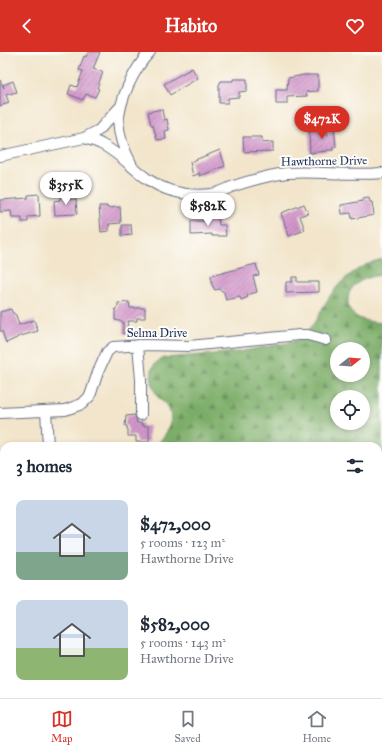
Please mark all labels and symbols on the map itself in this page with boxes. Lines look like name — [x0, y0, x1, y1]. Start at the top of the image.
pin: $472K — [294, 106, 350, 140]
street label: Hawthorne Drive — [281, 153, 367, 169]
pin: $355K — [38, 172, 94, 206]
pin: $582K — [180, 193, 236, 227]
street label: Selma Drive — [127, 326, 187, 340]
north arrow — [330, 342, 370, 382]

